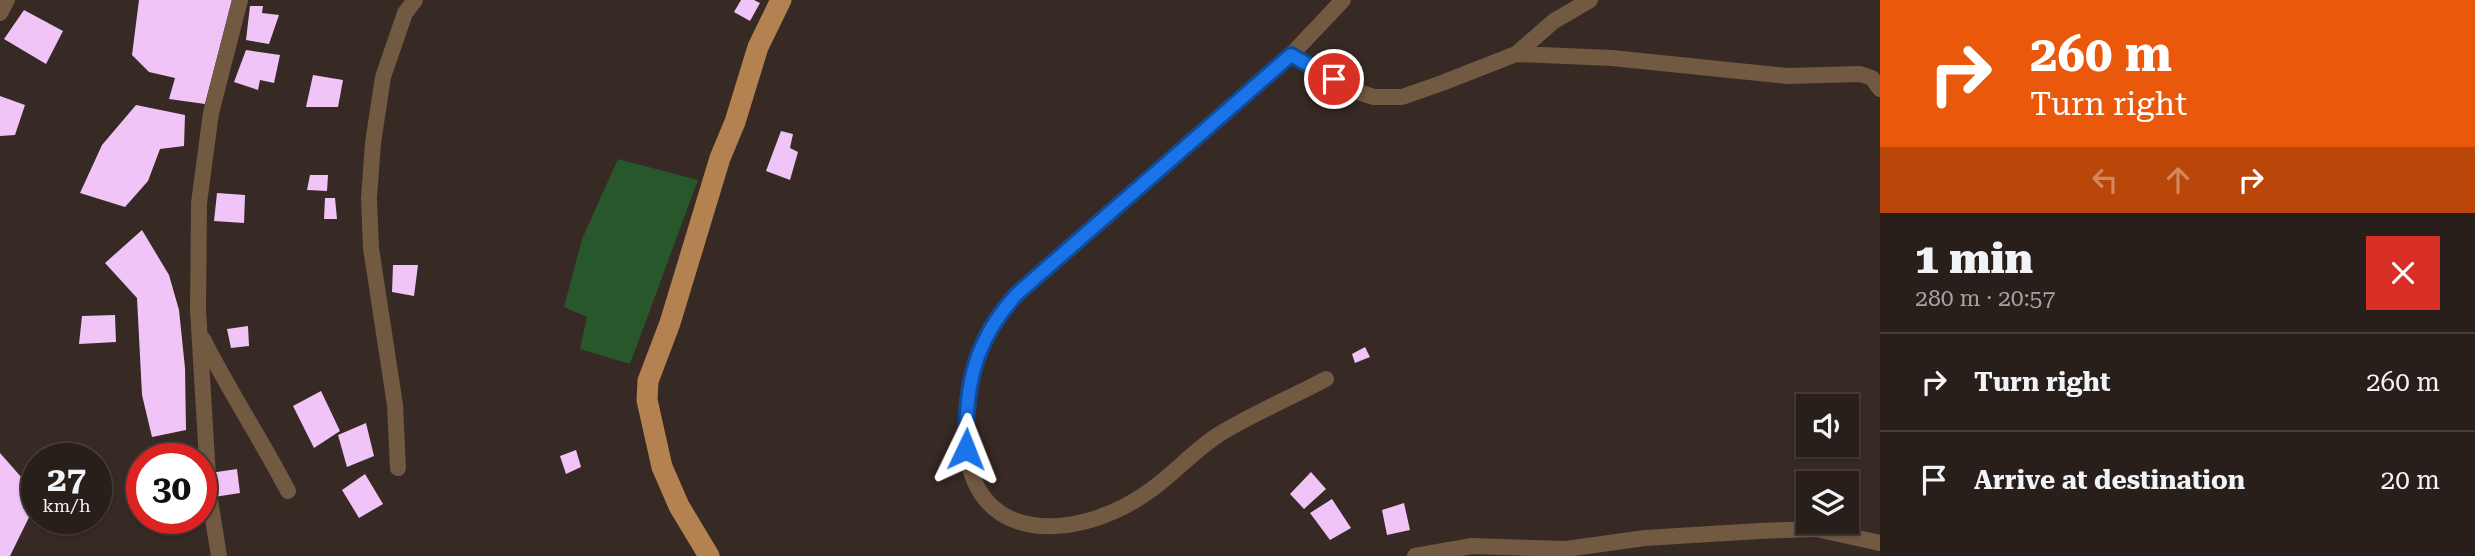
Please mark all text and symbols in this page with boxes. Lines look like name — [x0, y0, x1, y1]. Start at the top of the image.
text: 260 m — [2030, 26, 2172, 83]
icon: right — [1915, 28, 2006, 119]
pin — [1304, 49, 1364, 109]
icon: arrive — [1315, 60, 1353, 98]
text: Turn right — [2030, 85, 2187, 123]
icon: left — [2086, 161, 2124, 199]
icon: ahead — [2159, 161, 2197, 199]
icon: right — [2232, 161, 2270, 199]
text: 1 min — [1915, 234, 2033, 283]
button: close — [2366, 236, 2440, 310]
text: 280 m · 20:57 — [1915, 285, 2055, 312]
icon: right — [1915, 363, 1953, 401]
text: Turn right — [1974, 367, 2110, 397]
text: 260 m — [2366, 367, 2440, 397]
map controls — [1796, 394, 1859, 534]
button: sound — [1796, 394, 1859, 457]
position arrow — [929, 412, 1003, 486]
speed limit sign: 30 — [126, 443, 217, 534]
text: 27 — [47, 459, 86, 500]
icon: arrive — [1915, 461, 1953, 499]
text: Arrive at destination — [1974, 465, 2245, 495]
text: 20 m — [2381, 465, 2440, 495]
button: layers — [1796, 471, 1859, 534]
text: km/h — [42, 495, 91, 516]

